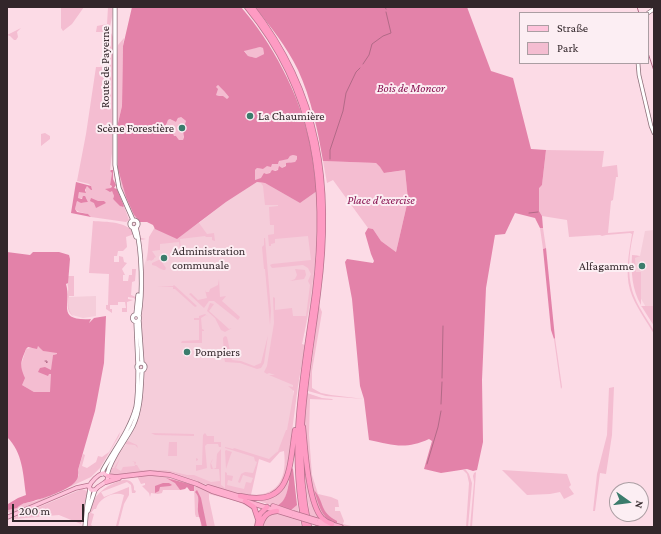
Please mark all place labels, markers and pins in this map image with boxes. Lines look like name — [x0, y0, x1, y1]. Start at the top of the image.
place label: La Chaumière — [258, 109, 325, 123]
marker: La Chaumière — [245, 111, 255, 121]
place label: Scène Forestière — [97, 121, 174, 135]
marker: Scène Forestière — [177, 123, 187, 133]
place label: Administration communale — [172, 244, 245, 272]
marker: Administration communale — [159, 253, 169, 263]
place label: Alfagamme — [579, 259, 634, 273]
marker: Alfagamme — [637, 261, 647, 271]
place label: Pompiers — [195, 345, 240, 359]
marker: Pompiers — [182, 347, 192, 357]

